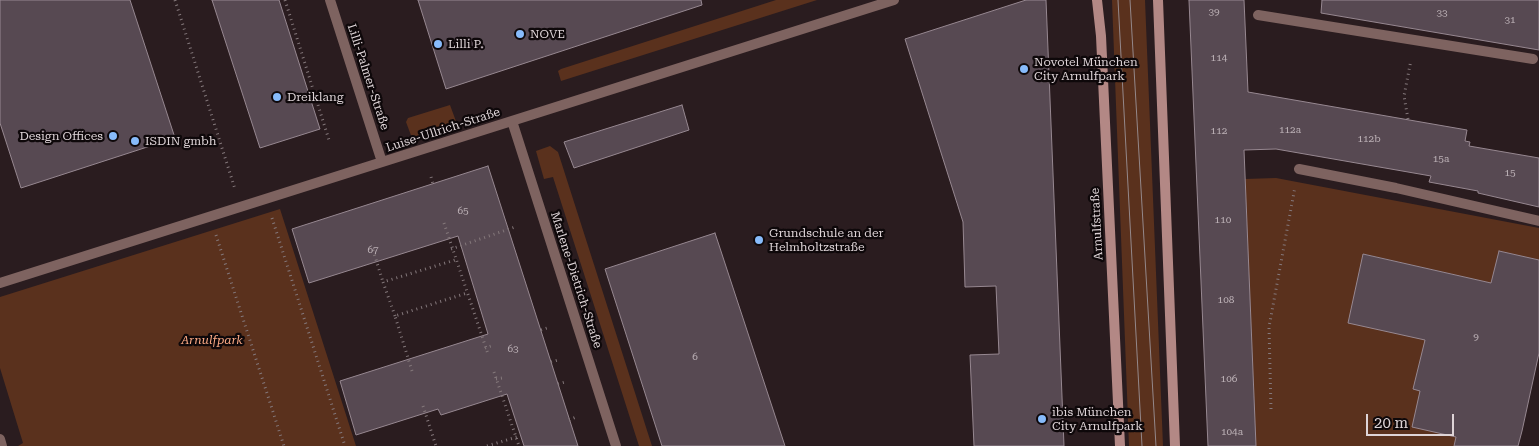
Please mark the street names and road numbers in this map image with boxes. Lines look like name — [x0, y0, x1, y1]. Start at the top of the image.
street label: Lilli-Palmer-Straße — [344, 22, 392, 132]
street label: Luise-Ullrich-Straße — [384, 105, 502, 155]
street label: Arnulfstraße — [1088, 188, 1106, 260]
street label: Marlene-Dietrich-Straße — [547, 210, 605, 350]

